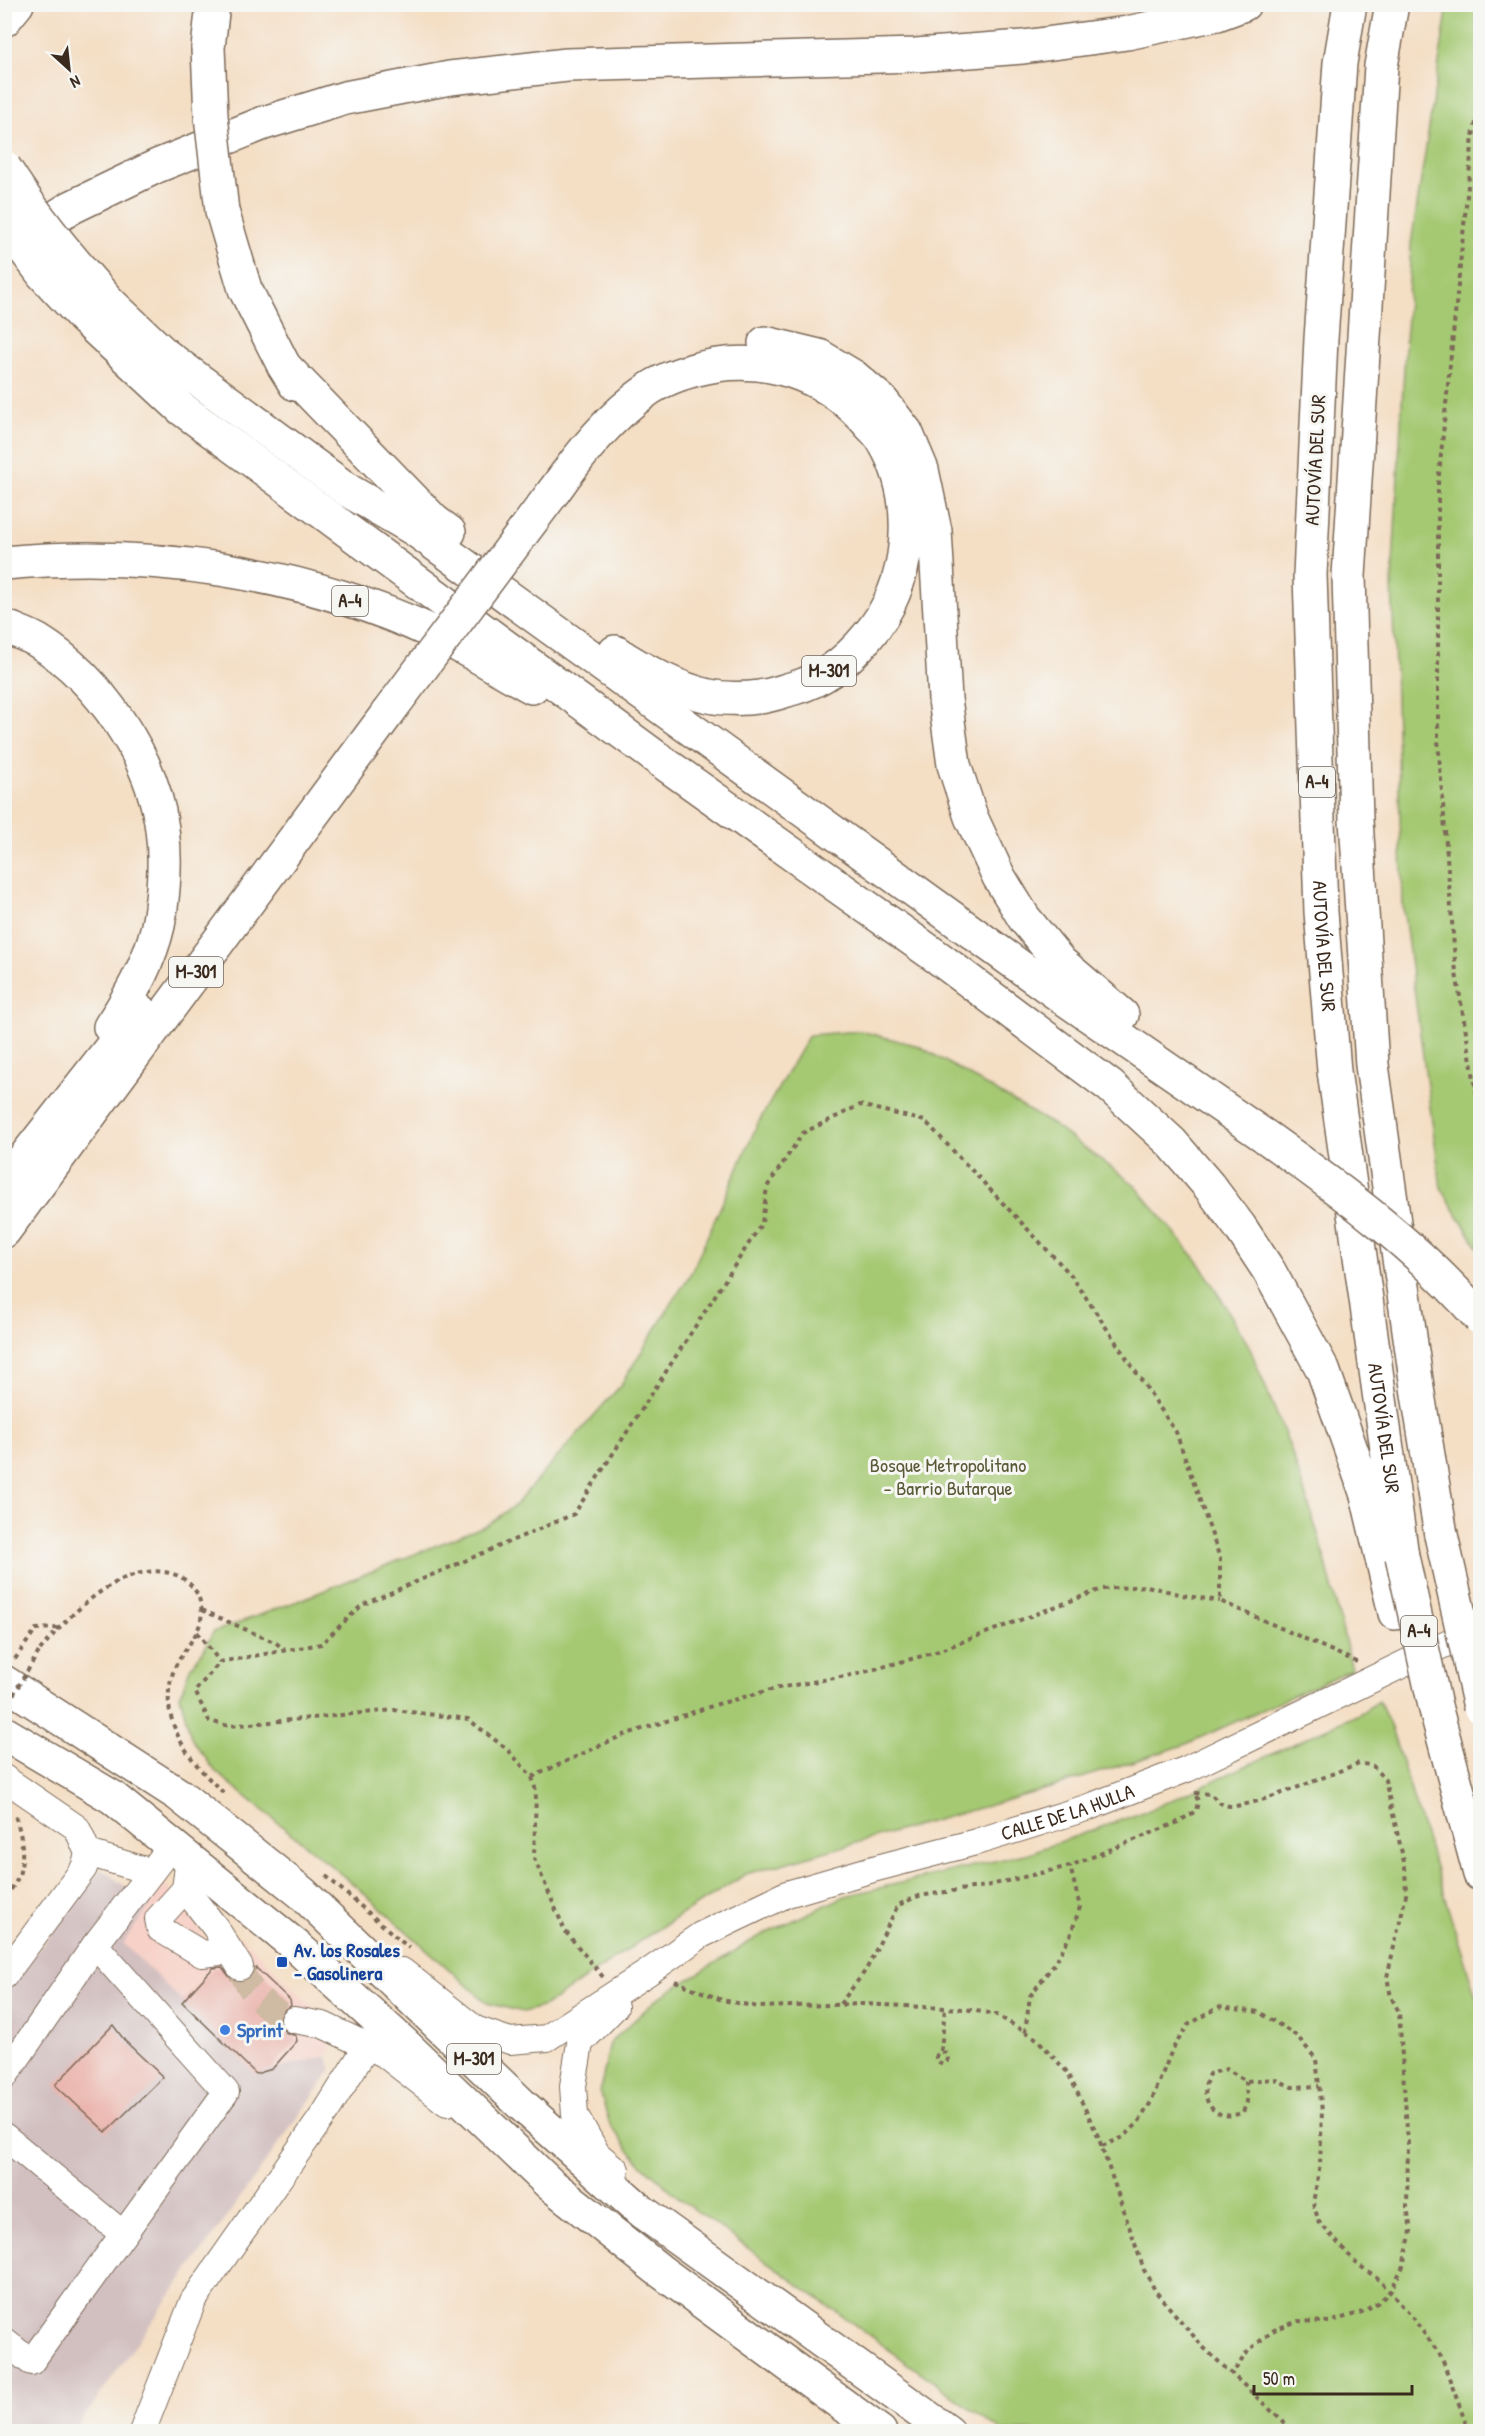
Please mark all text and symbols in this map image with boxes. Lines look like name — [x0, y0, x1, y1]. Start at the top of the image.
north arrow — [39, 39, 99, 99]
text: N — [67, 71, 85, 94]
street label: AUTOVÍA DEL SUR — [1298, 394, 1331, 526]
road number: A-4 — [332, 586, 368, 616]
road number: M-301 — [802, 656, 856, 686]
road number: A-4 — [1299, 767, 1335, 797]
street label: AUTOVÍA DEL SUR — [1307, 880, 1343, 1012]
road number: M-301 — [169, 957, 223, 987]
street label: AUTOVÍA DEL SUR — [1362, 1361, 1407, 1495]
park label: Bosque Metropolitano - Barrio Butarque — [870, 1451, 1026, 1501]
road number: A-4 — [1401, 1616, 1437, 1646]
street label: CALLE DE LA HULLA — [997, 1777, 1138, 1847]
place label: Av. los Rosales - Gasolinera — [294, 1936, 400, 1986]
marker: Av. los Rosales - Gasolinera — [275, 1955, 289, 1969]
place label: Sprint — [237, 2016, 284, 2044]
marker: Sprint — [218, 2023, 232, 2037]
road number: M-301 — [447, 2044, 501, 2074]
scale bar — [1254, 2358, 1412, 2396]
text: 50 m — [1263, 2366, 1295, 2391]

